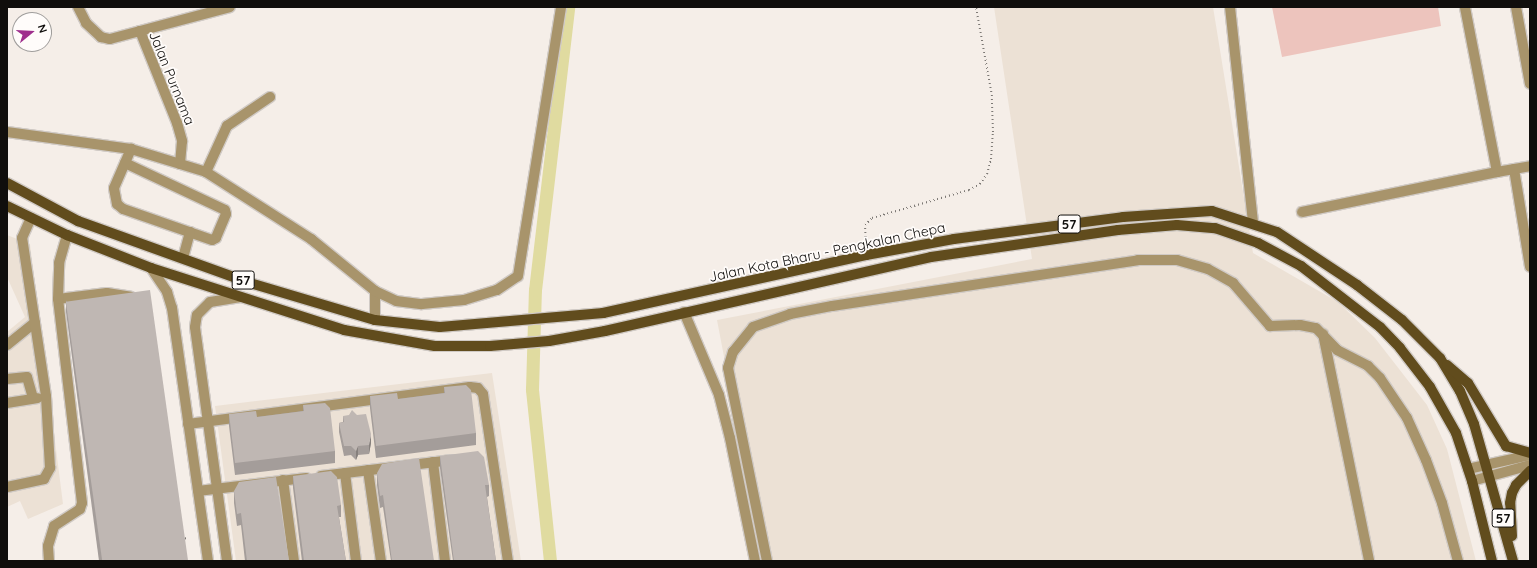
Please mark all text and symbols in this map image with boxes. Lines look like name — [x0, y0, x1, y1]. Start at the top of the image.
north arrow — [12, 12, 52, 52]
text: N — [35, 23, 50, 35]
street label: Jalan Purnama — [146, 29, 198, 127]
road number: 57 — [1057, 213, 1081, 235]
street label: Jalan Kota Bharu - Pengkalan Chepa — [707, 219, 947, 285]
road number: 57 — [231, 269, 255, 291]
road number: 57 — [1491, 507, 1515, 529]

